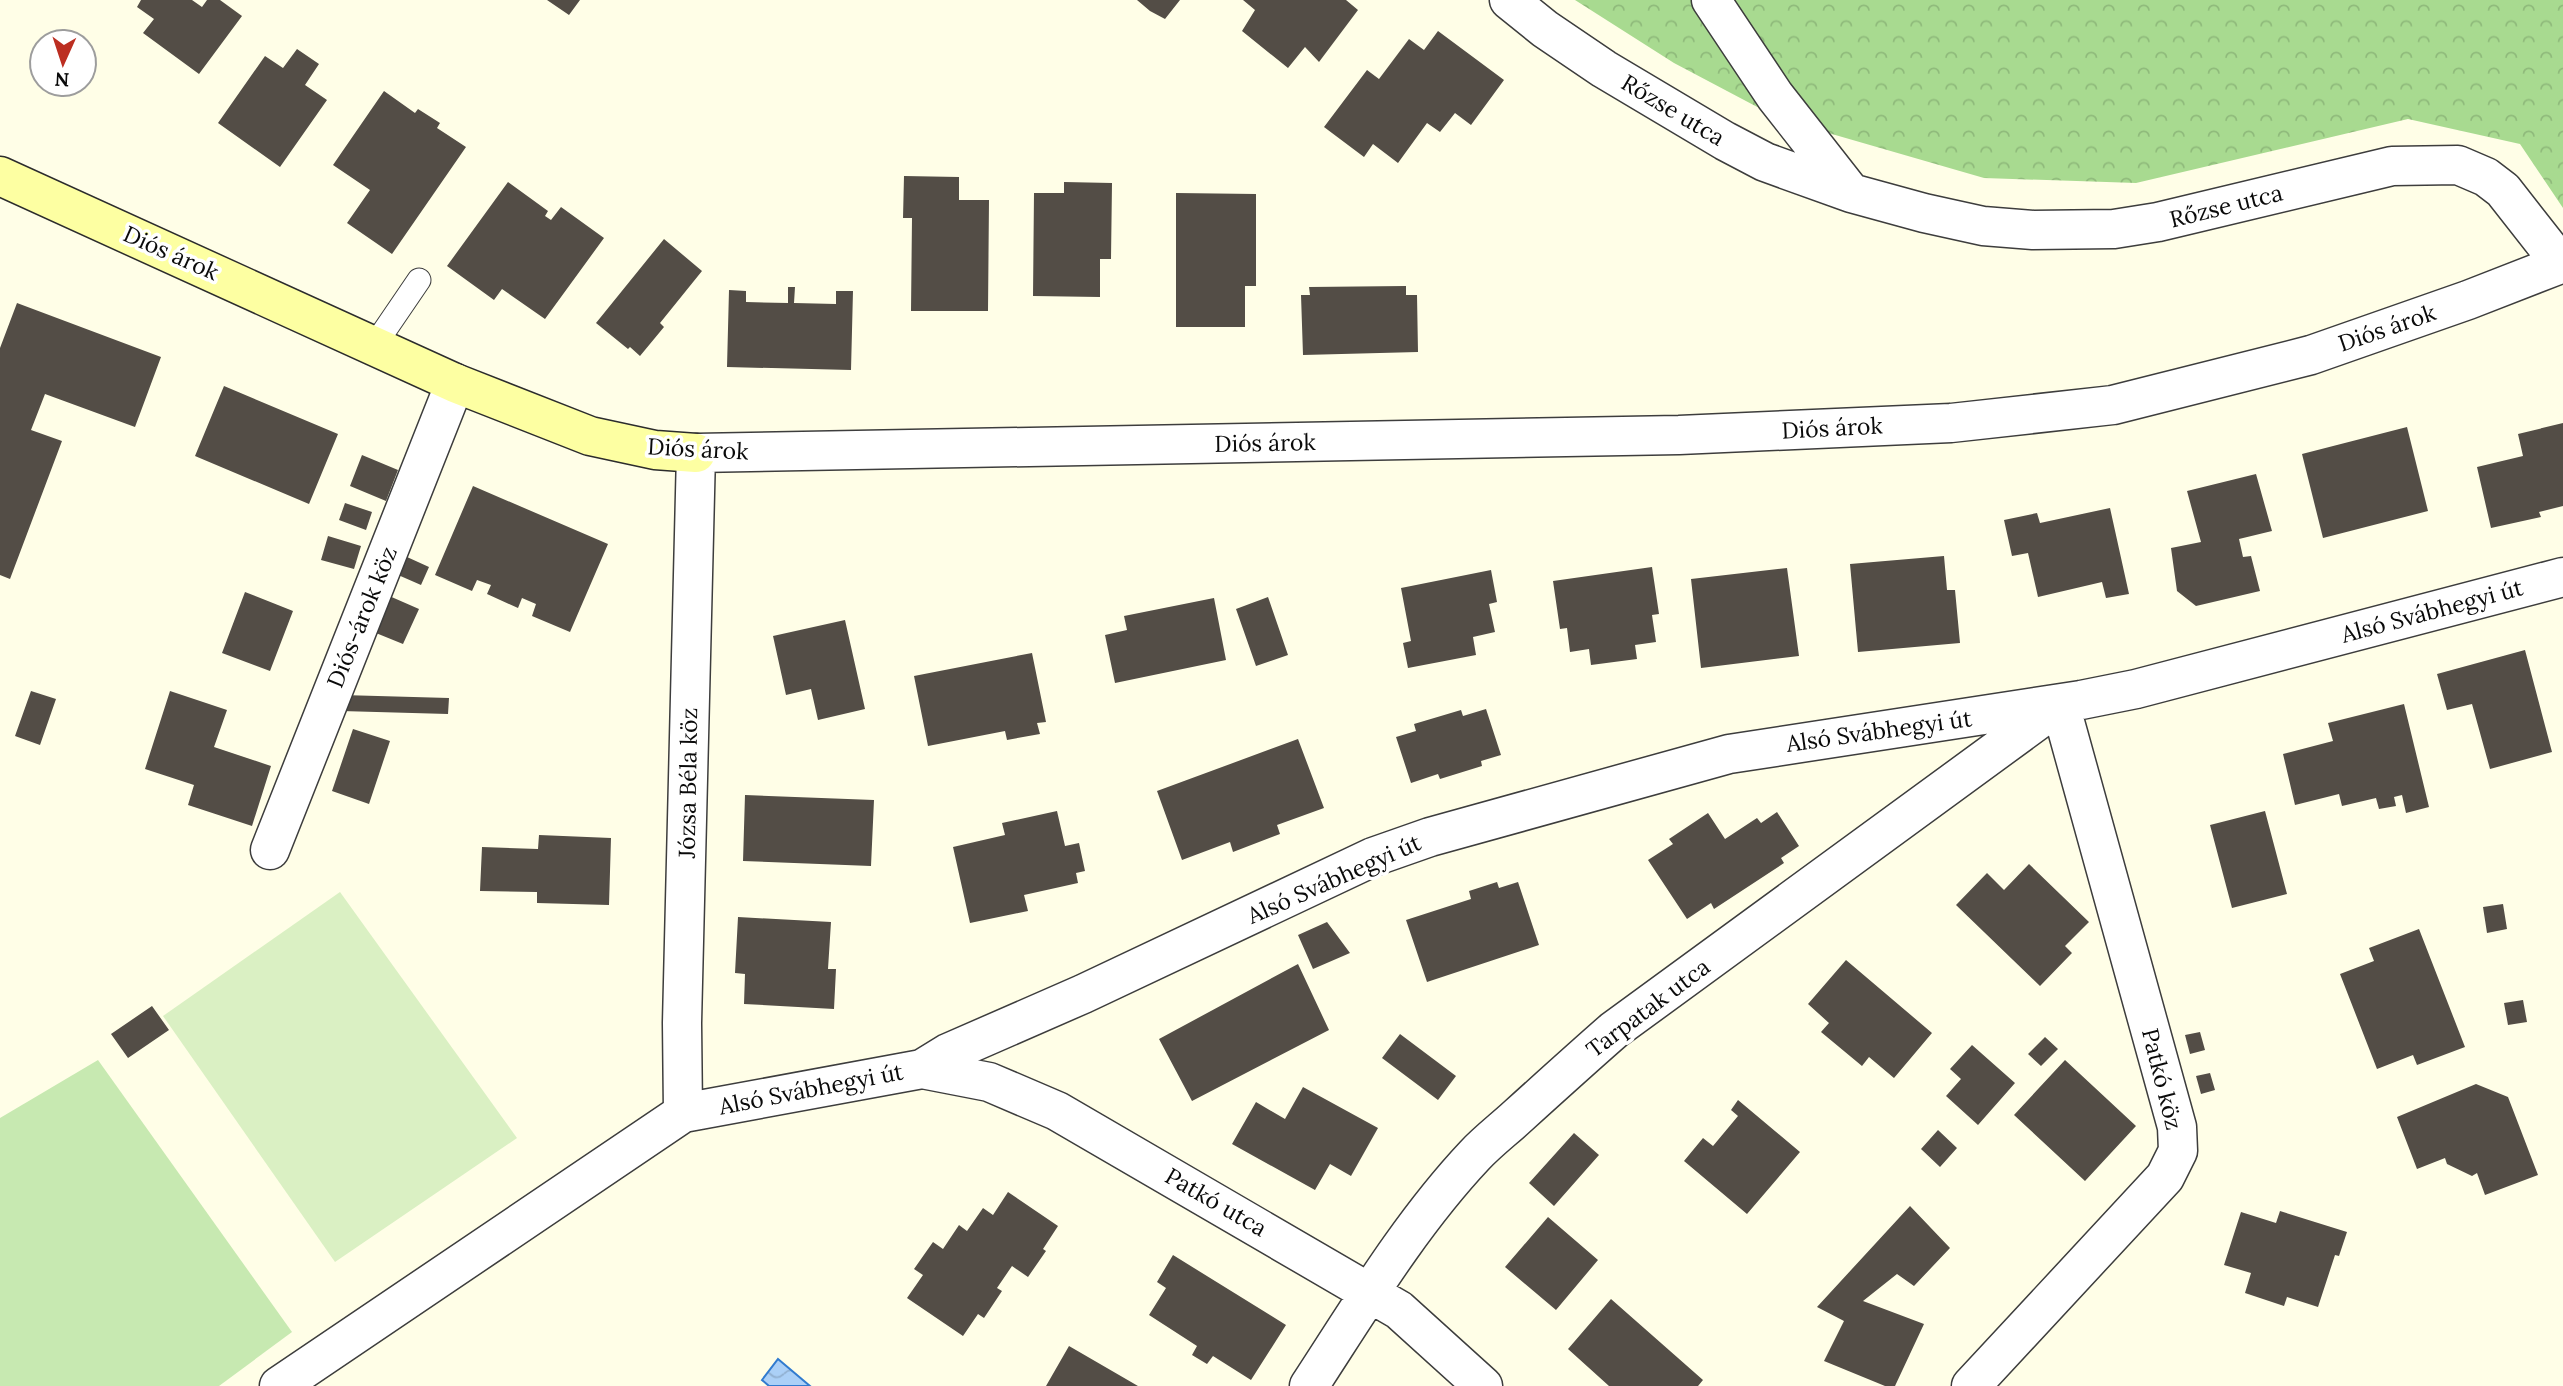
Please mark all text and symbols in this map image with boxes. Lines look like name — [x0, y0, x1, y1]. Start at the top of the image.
north arrow — [28, 28, 98, 98]
street label: Rőzse utca — [1616, 67, 1730, 152]
text: N — [54, 68, 70, 92]
street label: Rőzse utca — [2166, 177, 2285, 234]
street label: Diós árok — [119, 219, 224, 287]
street label: Diós árok — [2334, 297, 2440, 358]
street label: Diós árok — [1781, 410, 1884, 445]
street label: Diós árok — [1214, 427, 1316, 458]
street label: Diós árok — [647, 431, 750, 466]
street label: Diós-árok köz — [320, 542, 403, 692]
street label: Alsó Svábhegyi út — [2337, 572, 2526, 649]
street label: Alsó Svábhegyi út — [1783, 703, 1974, 758]
street label: Józsa Béla köz — [672, 707, 703, 860]
street label: Alsó Svábhegyi út — [1242, 827, 1425, 930]
street label: Tarpatak utca — [1580, 952, 1715, 1064]
street label: Patkó köz — [2136, 1025, 2189, 1133]
street label: Alsó Svábhegyi út — [715, 1056, 906, 1121]
street label: Patkó utca — [1160, 1161, 1272, 1242]

